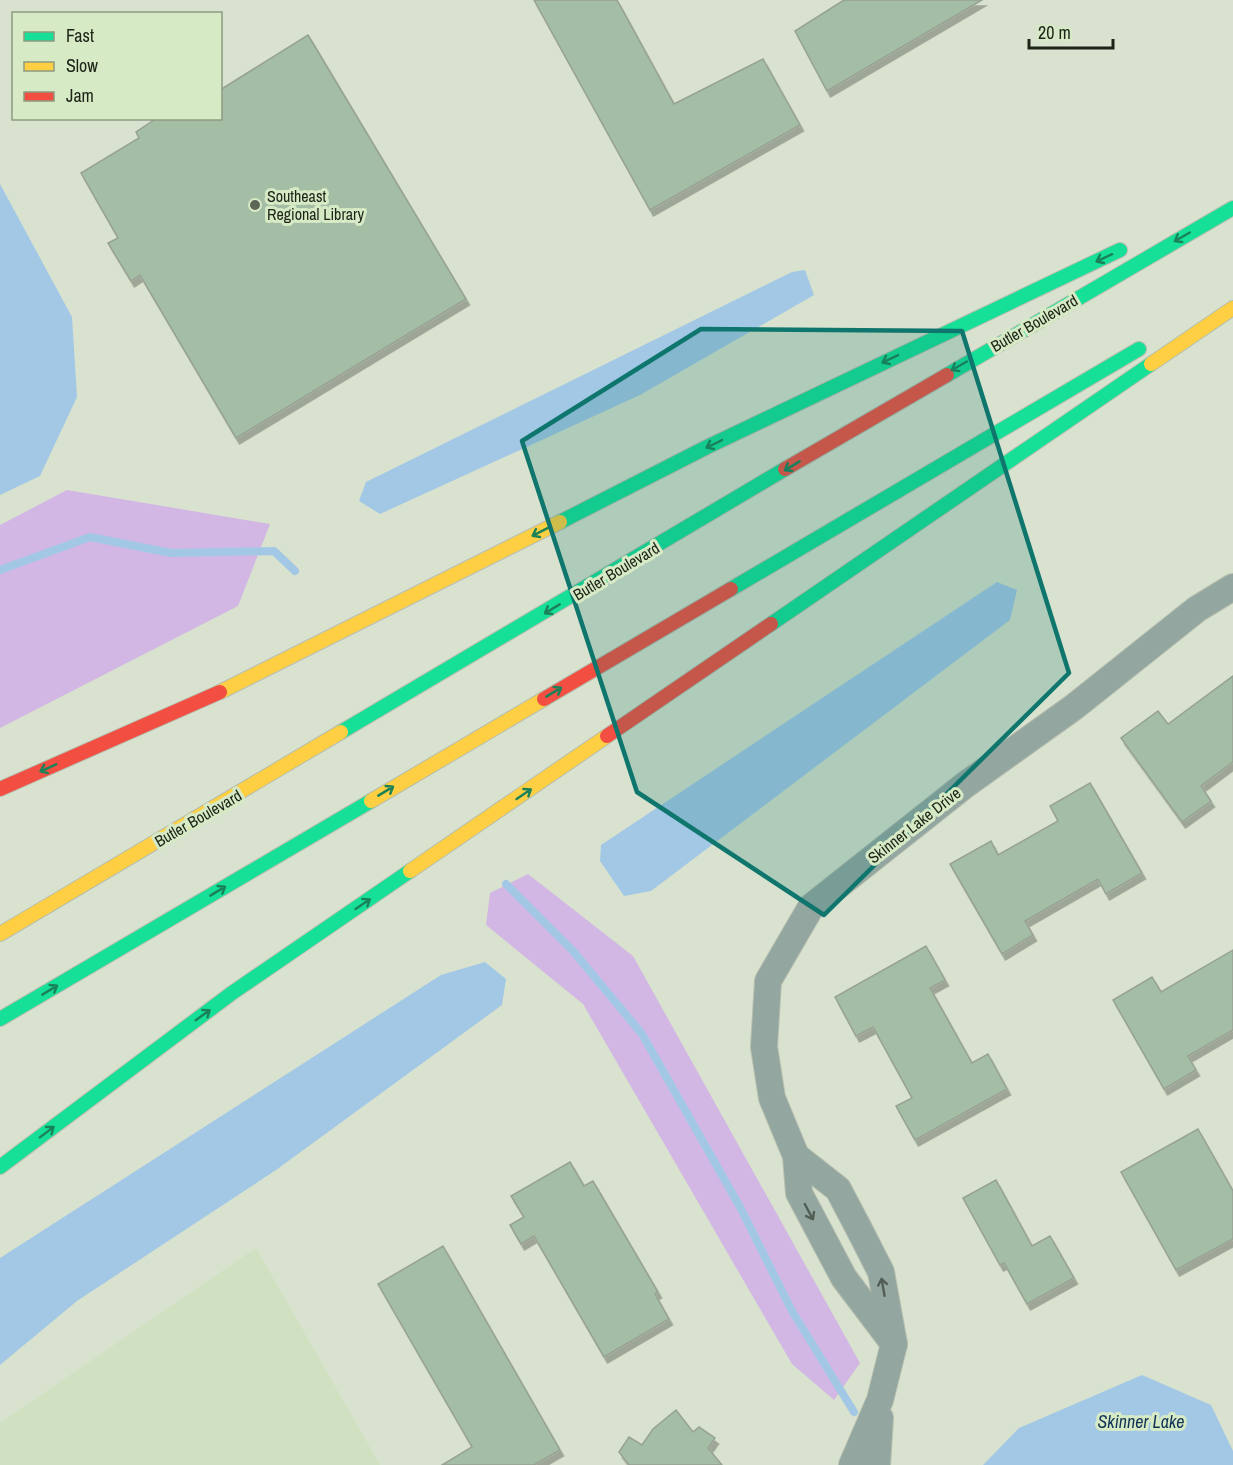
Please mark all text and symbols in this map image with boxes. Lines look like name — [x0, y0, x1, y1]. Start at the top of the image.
legend — [12, 12, 222, 120]
scale bar — [1029, 12, 1113, 50]
text: 20 m — [1038, 20, 1071, 45]
text: Fast — [66, 23, 94, 48]
text: Slow — [66, 53, 98, 78]
text: Jam — [66, 83, 94, 108]
place label: Southeast Regional Library — [267, 185, 364, 225]
marker: Southeast Regional Library — [248, 198, 262, 212]
one-way arrow — [1174, 231, 1191, 243]
one-way arrow — [1096, 253, 1114, 265]
street label: Butler Boulevard — [986, 289, 1082, 357]
one-way arrow — [881, 354, 899, 366]
one-way arrow — [951, 361, 968, 373]
one-way arrow — [705, 438, 723, 450]
one-way arrow — [784, 460, 801, 472]
one-way arrow — [531, 526, 549, 538]
street label: Butler Boulevard — [569, 537, 663, 605]
one-way arrow — [544, 603, 561, 615]
one-way arrow — [545, 686, 562, 698]
one-way arrow — [39, 763, 57, 774]
street label: Skinner Lake Drive — [863, 782, 965, 868]
street label: Butler Boulevard — [150, 784, 246, 852]
one-way arrow — [377, 785, 394, 797]
one-way arrow — [516, 788, 532, 800]
one-way arrow — [209, 884, 226, 896]
one-way arrow — [354, 898, 371, 910]
one-way arrow — [41, 983, 58, 995]
one-way arrow — [194, 1009, 210, 1021]
one-way arrow — [38, 1125, 54, 1138]
one-way arrow — [803, 1203, 815, 1220]
one-way arrow — [877, 1277, 888, 1297]
water label: Skinner Lake — [1098, 1409, 1184, 1434]

